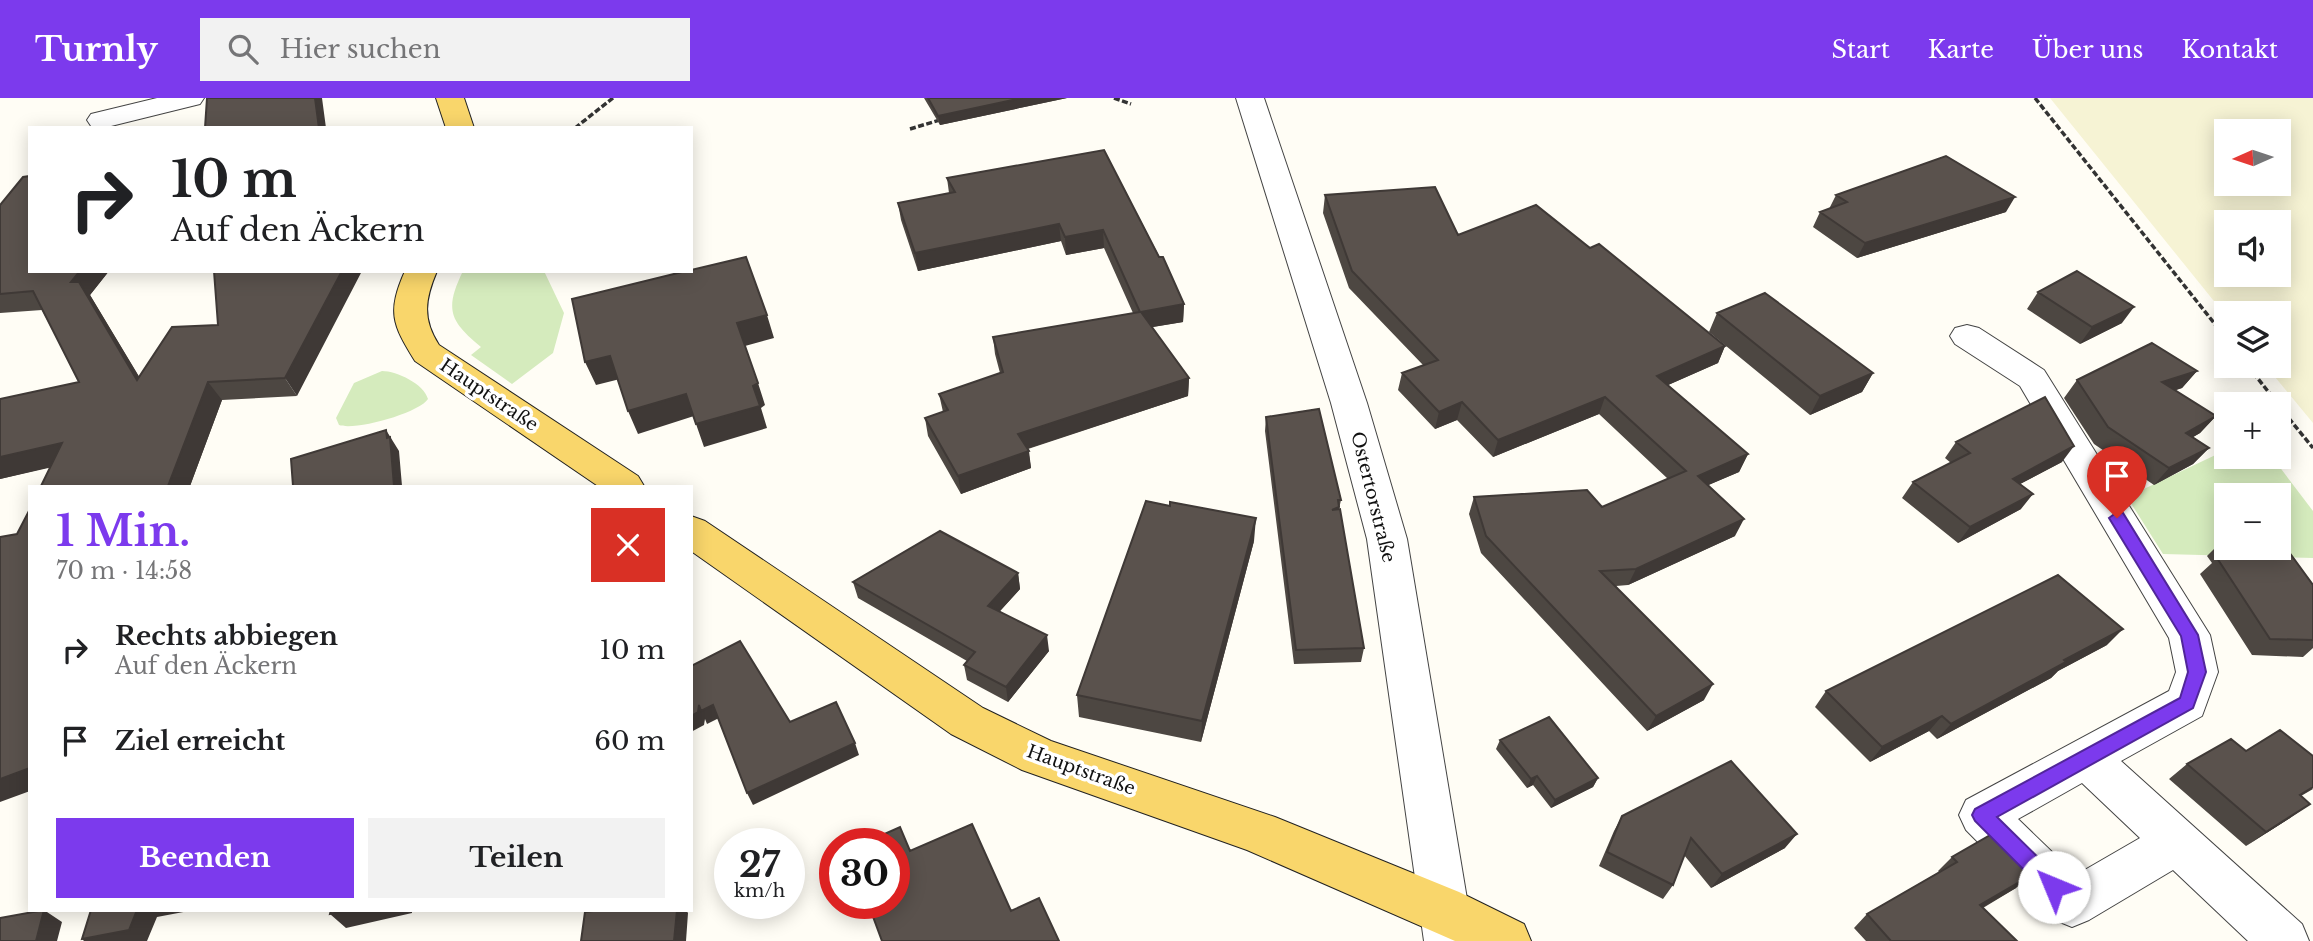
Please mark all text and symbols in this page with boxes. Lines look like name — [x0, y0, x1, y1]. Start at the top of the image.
search box — [200, 18, 690, 81]
text: Turnly — [35, 29, 158, 70]
icon: search — [224, 30, 262, 68]
text: Hier suchen — [280, 33, 441, 65]
text: Start — [1832, 35, 1890, 64]
text: Karte — [1928, 35, 1994, 64]
text: Über uns — [2032, 35, 2144, 64]
text: Kontakt — [2182, 35, 2278, 64]
north arrow — [2214, 119, 2291, 196]
map controls — [2214, 119, 2291, 560]
text: 10 m — [171, 149, 297, 210]
icon: right — [56, 154, 147, 245]
text: Auf den Äckern — [171, 210, 425, 250]
button: sound — [2214, 210, 2291, 287]
button: layers — [2214, 301, 2291, 378]
street label: Hauptstraße — [436, 354, 542, 436]
button: + — [2214, 392, 2291, 469]
street label: Ostertorstraße — [1346, 429, 1400, 565]
pin — [2087, 446, 2147, 518]
icon: arrive — [2098, 457, 2136, 495]
button: − — [2214, 483, 2291, 560]
text: 1 Min. — [56, 505, 190, 557]
button: close — [591, 508, 665, 582]
text: 70 m · 14:58 — [56, 557, 192, 585]
text: Rechts abbiegen — [115, 620, 338, 652]
icon: right — [56, 631, 94, 669]
text: 10 m — [599, 634, 665, 666]
text: Auf den Äckern — [115, 652, 297, 680]
icon: arrive — [56, 722, 94, 760]
text: Ziel erreicht — [115, 725, 285, 757]
text: 60 m — [594, 725, 665, 757]
street label: Hauptstraße — [1024, 740, 1138, 800]
button: Beenden — [56, 818, 354, 898]
button: Teilen — [368, 818, 665, 898]
speed limit sign: 30 — [819, 828, 910, 919]
text: 27 — [739, 843, 780, 886]
position arrow — [2017, 850, 2091, 924]
text: km/h — [734, 880, 785, 902]

